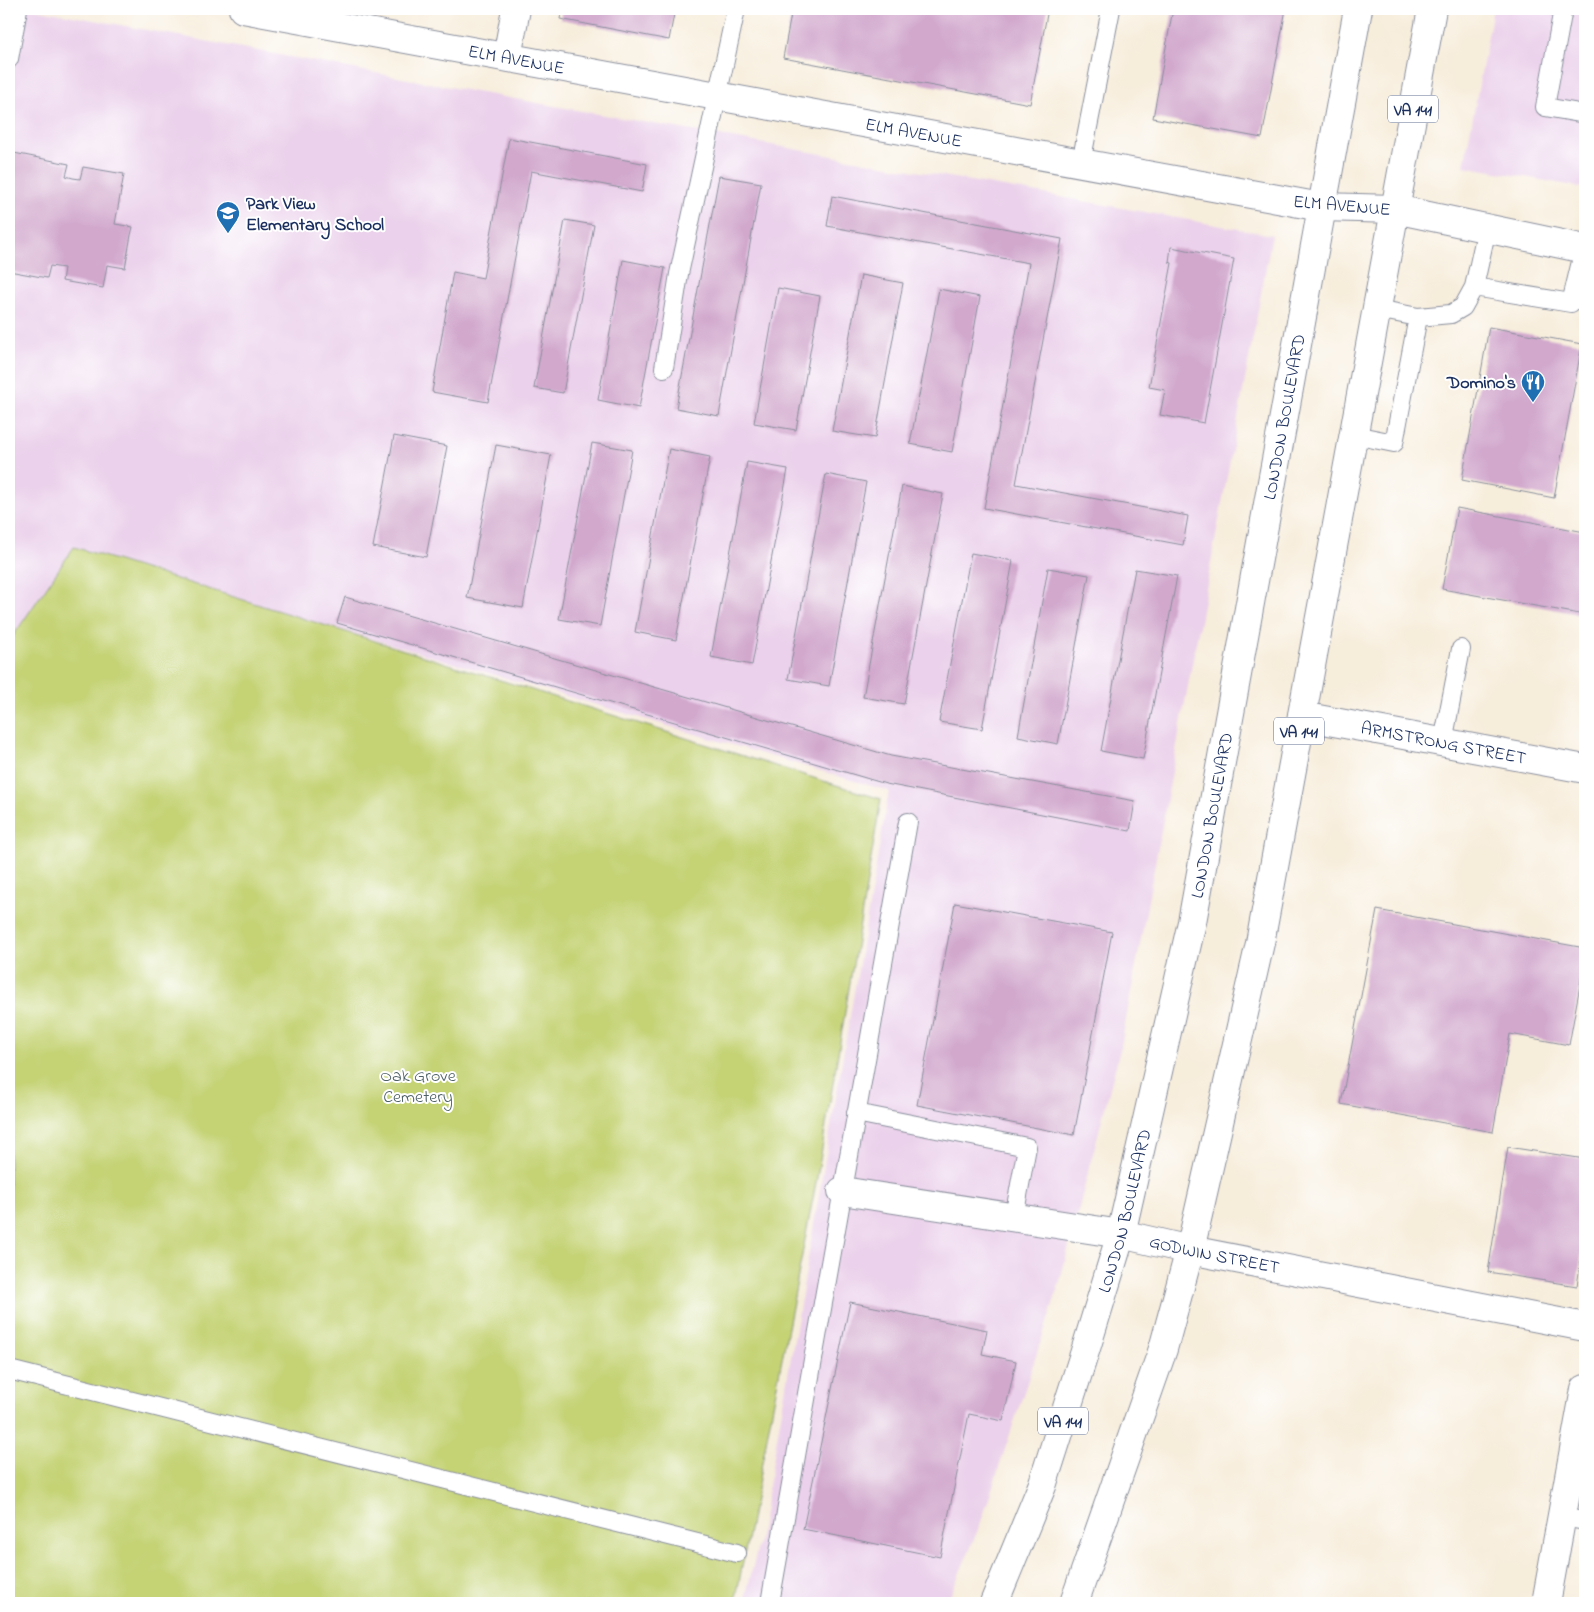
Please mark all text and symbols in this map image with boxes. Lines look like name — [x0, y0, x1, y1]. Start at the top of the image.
street label: ELM AVENUE — [466, 40, 567, 83]
road number: VA 141 — [1388, 96, 1438, 122]
street label: ELM AVENUE — [863, 113, 964, 156]
street label: ELM AVENUE — [1292, 190, 1392, 224]
place label: Park View Elementary School — [246, 192, 384, 240]
school or university icon: Park View Elementary School — [215, 200, 241, 234]
street label: LONDON BOULEVARD — [1258, 332, 1314, 502]
restaurant icon: Domino's — [1520, 369, 1546, 403]
place label: Domino's — [1446, 371, 1516, 397]
street label: ARMSTRONG STREET — [1358, 716, 1528, 773]
road number: VA 141 — [1274, 718, 1324, 744]
street label: LONDON BOULEVARD — [1186, 731, 1241, 901]
park label: Oak Grove Cemetery — [380, 1064, 457, 1111]
street label: LONDON BOULEVARD — [1093, 1127, 1159, 1296]
street label: GODWIN STREET — [1146, 1230, 1281, 1282]
road number: VA 141 — [1038, 1408, 1088, 1434]

